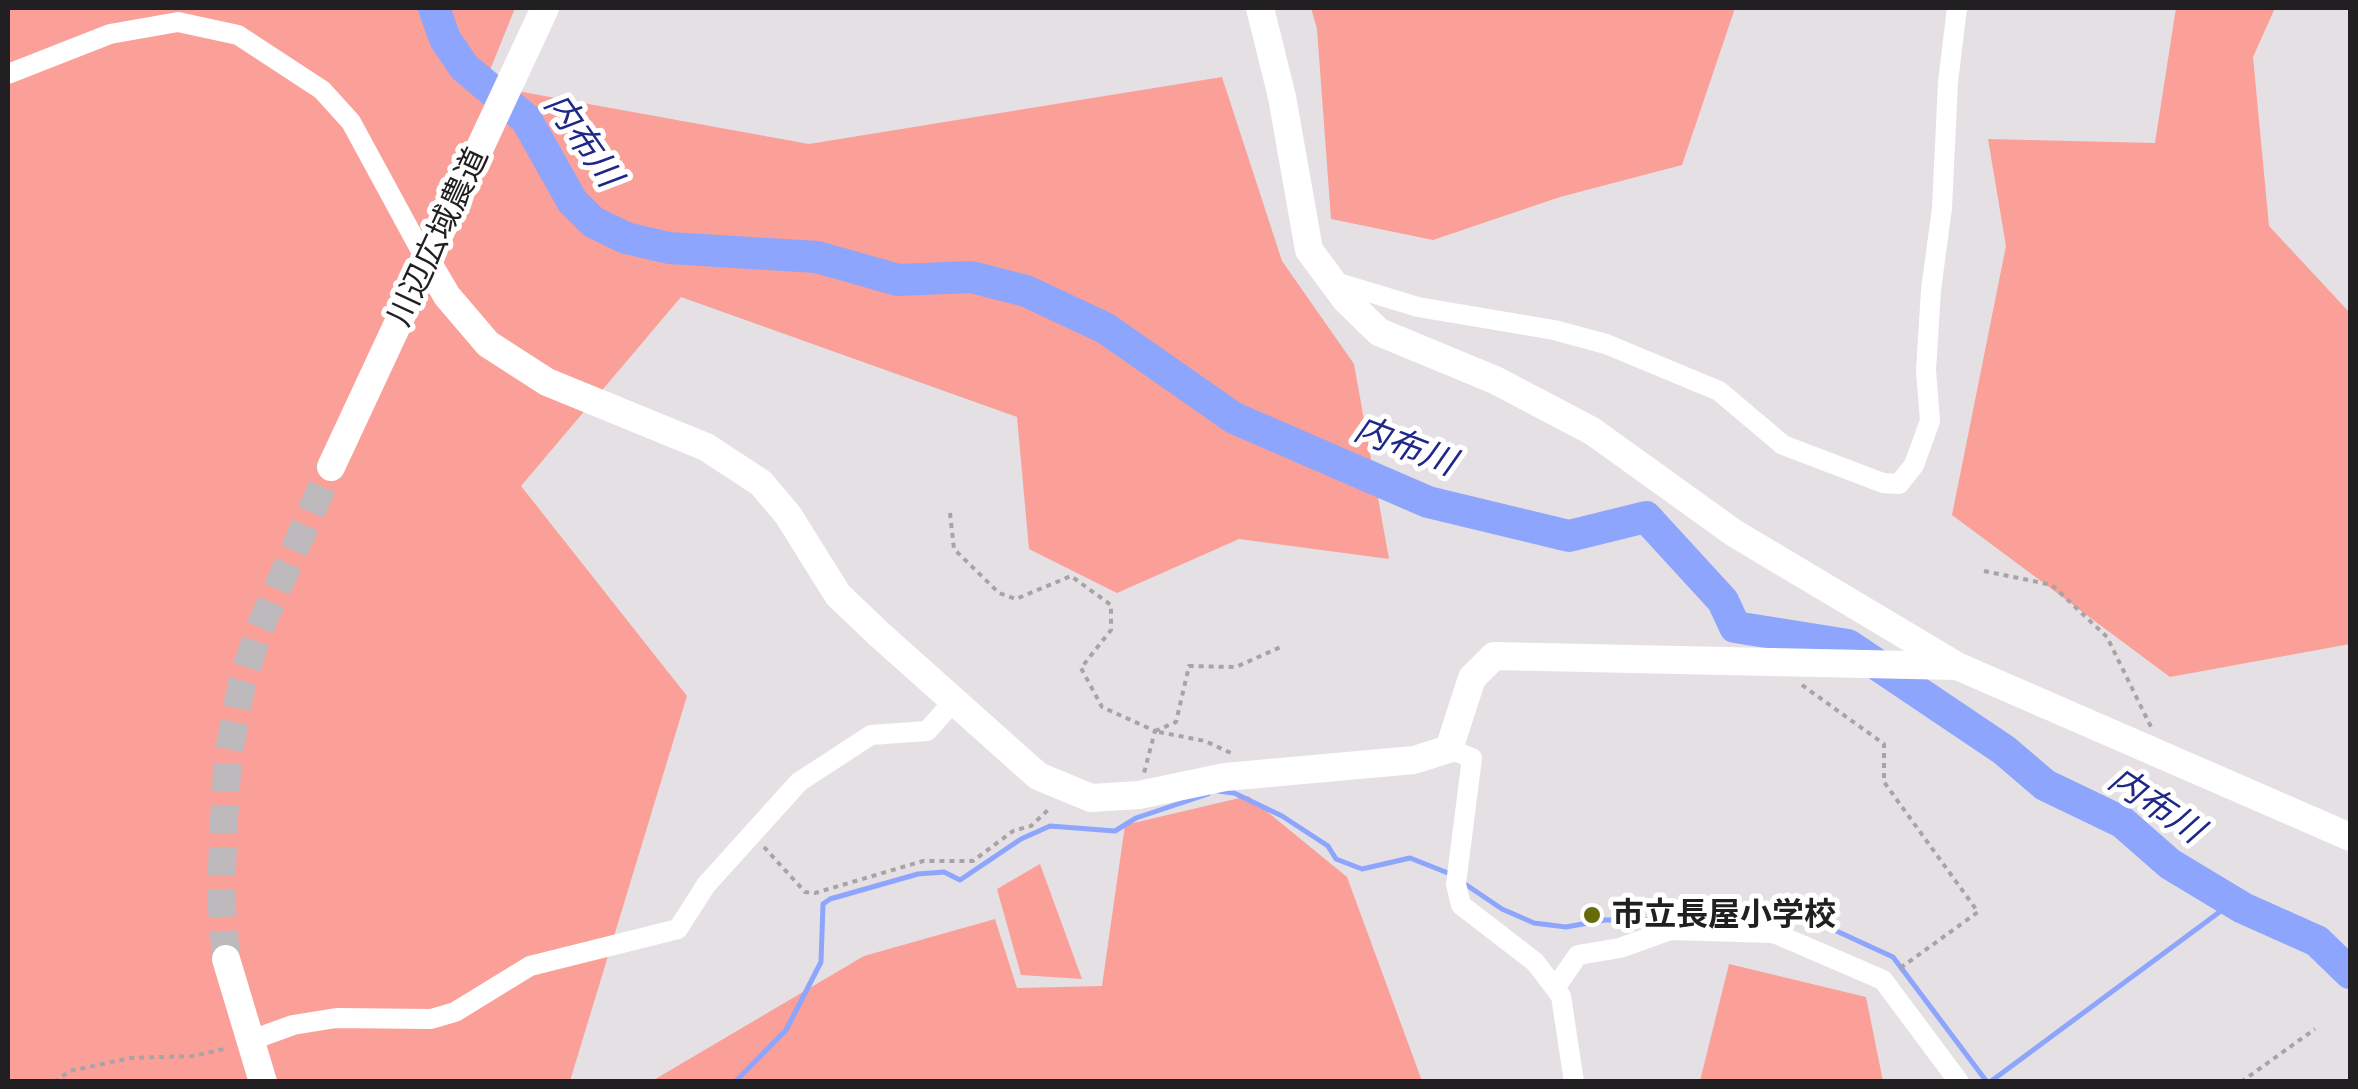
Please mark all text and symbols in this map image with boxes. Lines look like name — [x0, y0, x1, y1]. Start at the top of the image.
water label: 内布川 — [536, 85, 630, 195]
street label: 川辺広域農道 — [380, 142, 496, 332]
water label: 内布川 — [1348, 408, 1462, 484]
water label: 内布川 — [2101, 758, 2211, 852]
place label: 市立長屋小学校 — [1612, 896, 1836, 934]
marker: 市立長屋小学校 — [1581, 904, 1603, 926]

